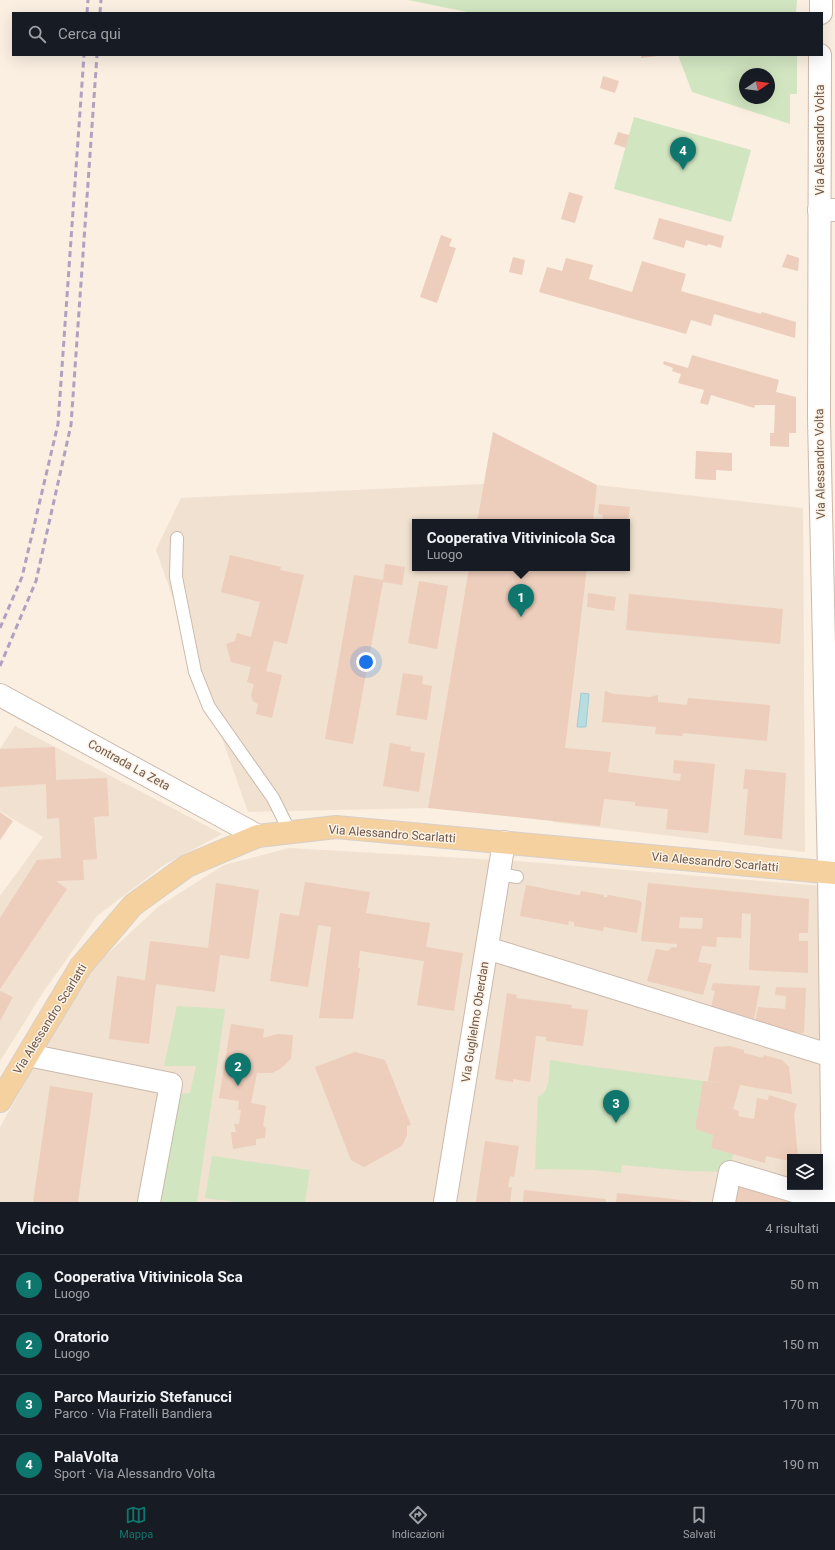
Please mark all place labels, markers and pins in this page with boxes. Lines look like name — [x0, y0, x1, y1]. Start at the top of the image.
pin: 4 — [670, 137, 696, 170]
pin: 1 — [508, 584, 534, 617]
pin: 2 — [225, 1053, 251, 1086]
pin: 3 — [603, 1090, 629, 1123]

